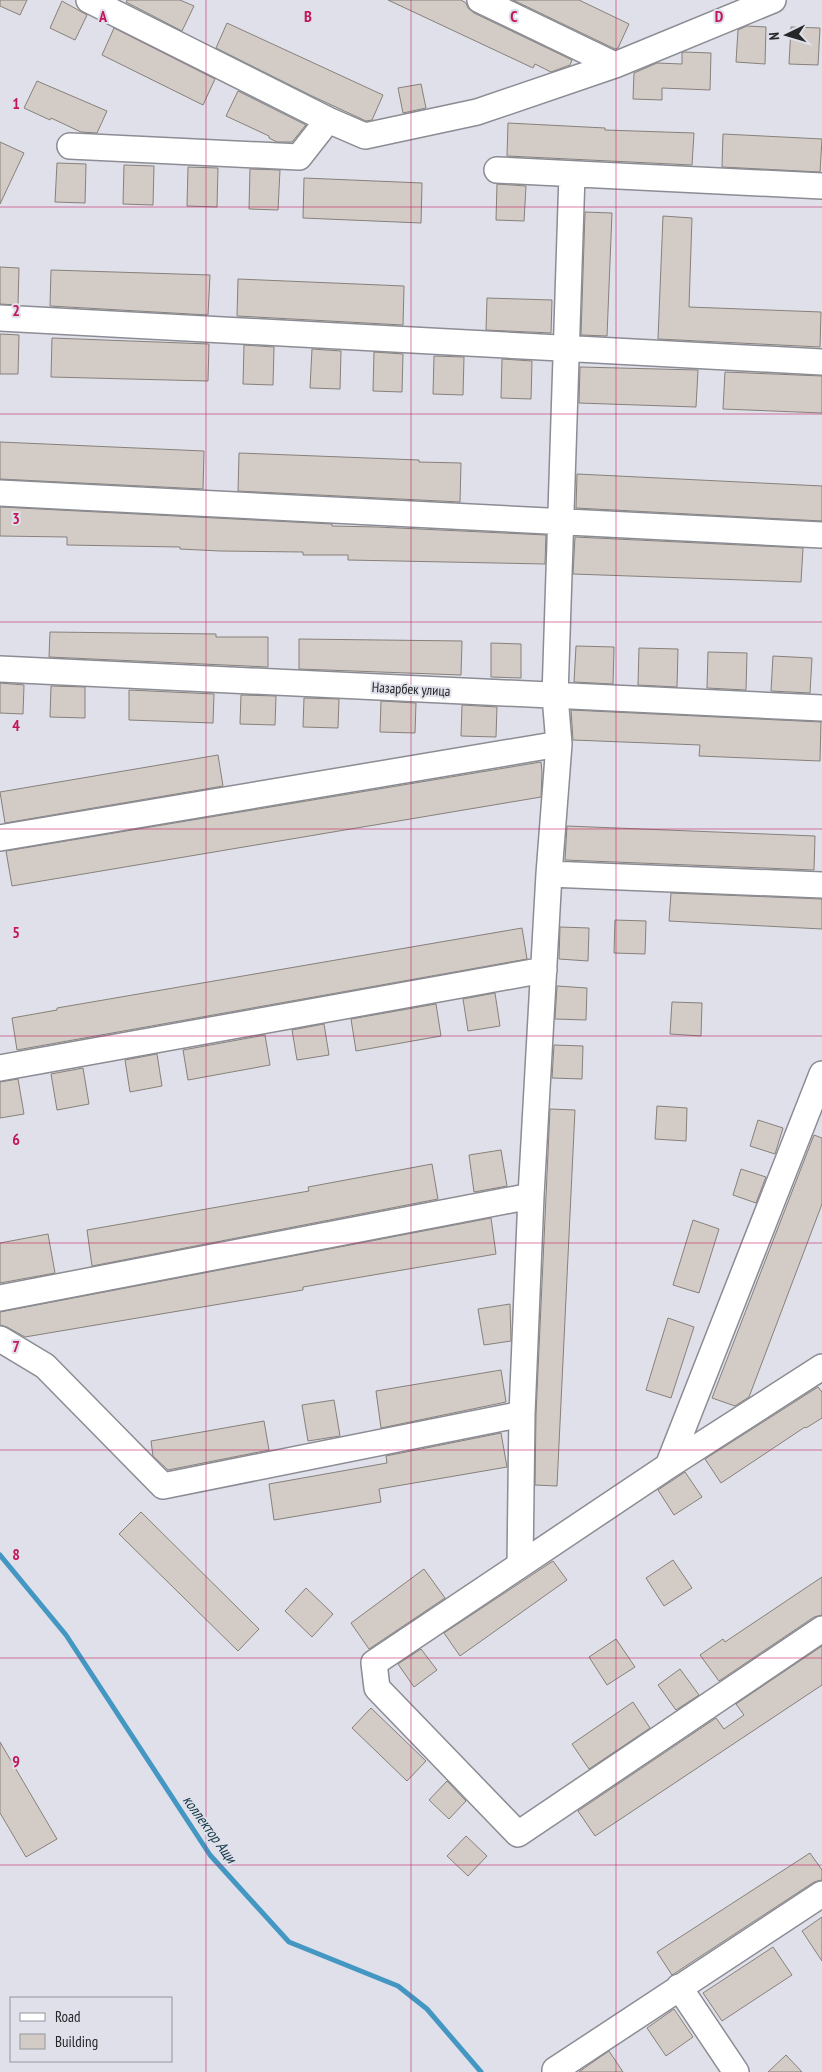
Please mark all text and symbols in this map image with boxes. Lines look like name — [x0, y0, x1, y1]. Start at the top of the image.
text: A — [98, 6, 108, 26]
text: B — [304, 6, 312, 26]
text: C — [510, 6, 518, 26]
text: D — [715, 6, 724, 26]
north arrow — [762, 10, 812, 60]
text: N — [765, 32, 783, 41]
text: 1 — [12, 93, 20, 113]
text: 2 — [12, 300, 20, 320]
text: 3 — [12, 508, 20, 528]
street label: Назарбек улица — [371, 678, 451, 700]
text: 4 — [12, 715, 20, 735]
text: 5 — [12, 922, 20, 942]
text: 6 — [12, 1129, 20, 1149]
text: 7 — [12, 1336, 20, 1356]
text: 8 — [12, 1544, 20, 1564]
text: 9 — [12, 1751, 20, 1771]
water label: коллектор Ащи — [179, 1791, 242, 1868]
legend — [10, 1997, 172, 2062]
text: Road — [55, 2007, 81, 2026]
text: Building — [55, 2032, 98, 2051]

